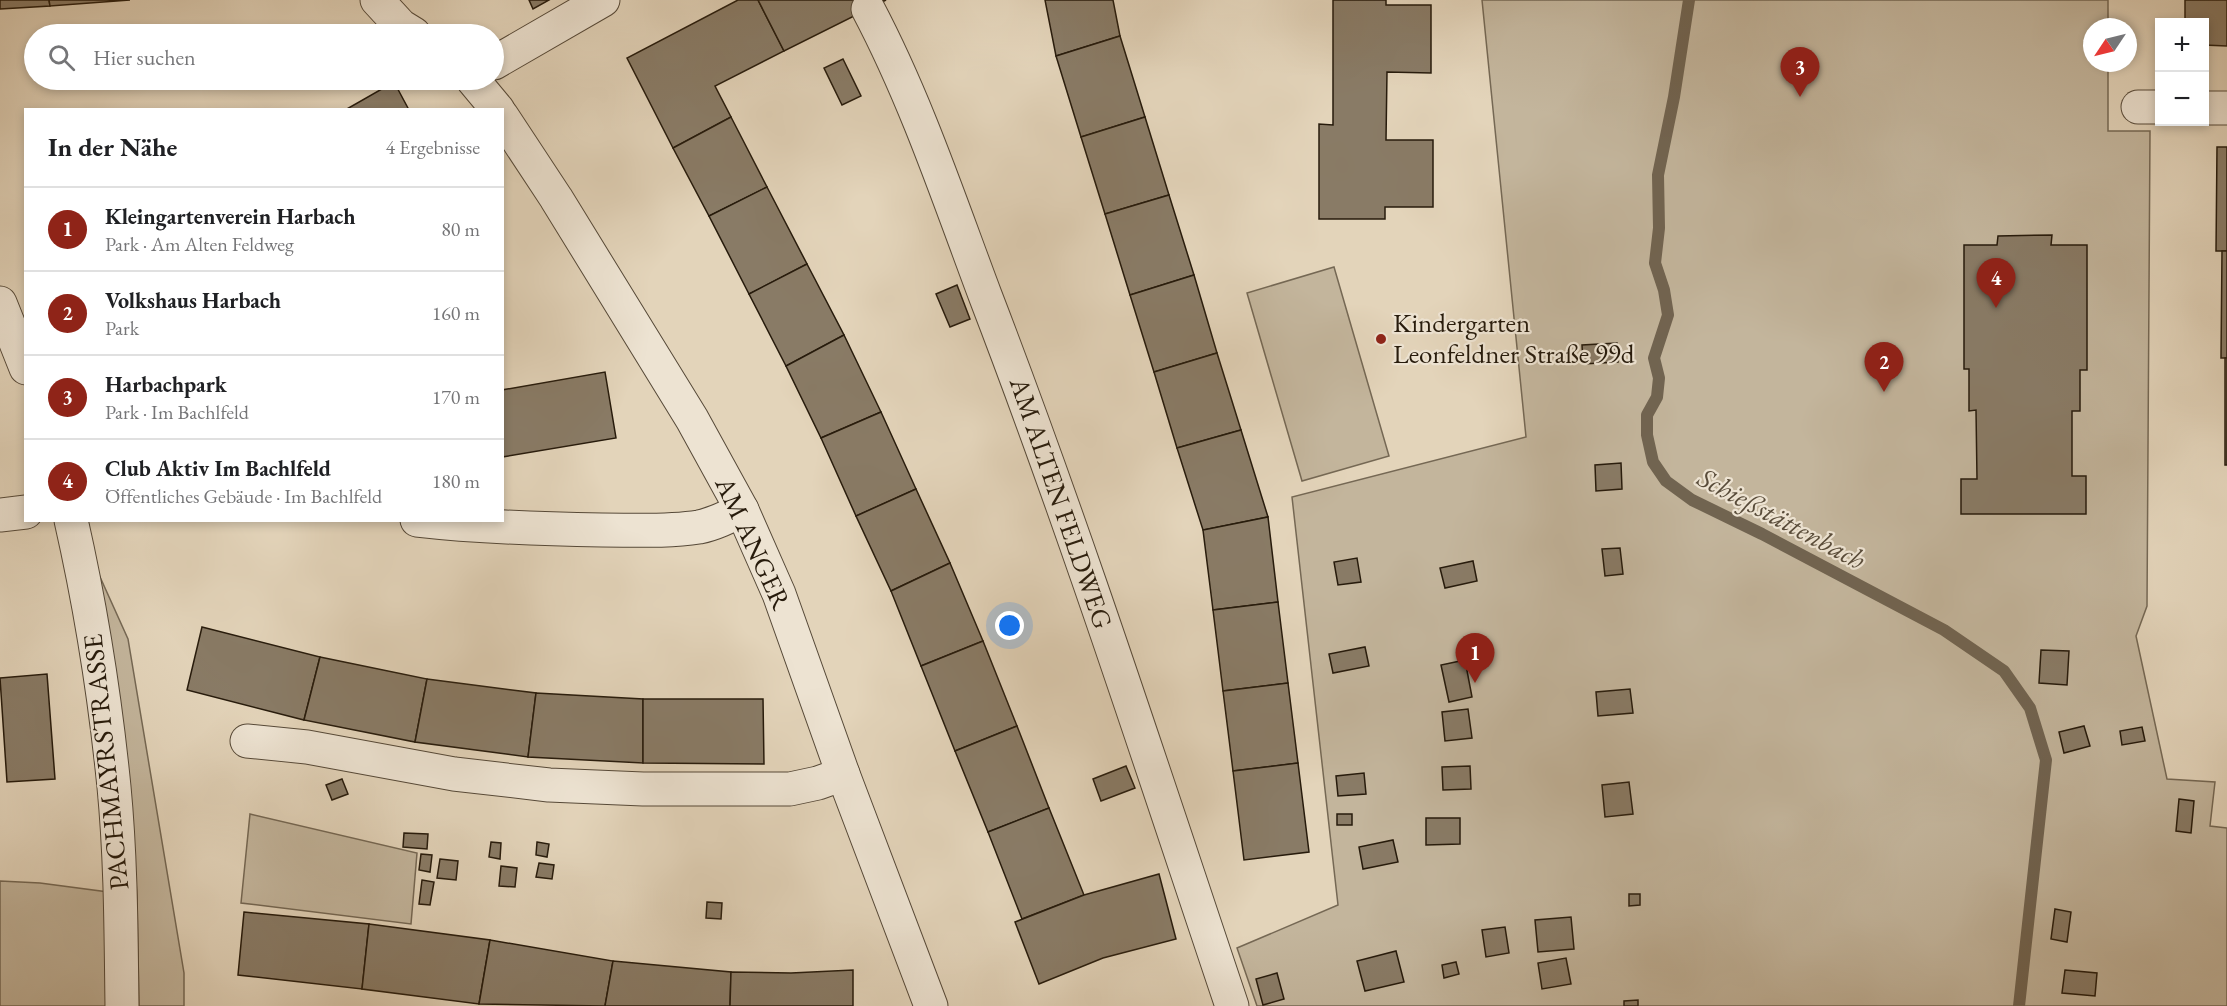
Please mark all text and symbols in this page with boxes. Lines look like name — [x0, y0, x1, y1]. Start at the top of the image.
north arrow — [2083, 18, 2137, 72]
map controls — [2155, 18, 2209, 126]
button: + — [2155, 18, 2209, 72]
search box — [24, 24, 504, 90]
icon: search — [45, 41, 78, 74]
text: Hier suchen — [93, 43, 196, 72]
pin: 3 — [1780, 48, 1820, 97]
button: − — [2155, 72, 2209, 126]
text: In der Nähe — [48, 130, 177, 164]
text: 4 Ergebnisse — [385, 134, 480, 160]
text: Kleingartenverein Harbach — [105, 202, 356, 231]
text: 1 — [62, 216, 73, 242]
text: 80 m — [441, 216, 480, 242]
text: Park · Am Alten Feldweg — [105, 231, 294, 257]
pin: 4 — [1976, 258, 2016, 308]
text: Volkshaus Harbach — [105, 286, 281, 315]
text: 2 — [62, 300, 73, 326]
text: 160 m — [432, 300, 480, 326]
place label: Kindergarten Leonfeldner Straße 99d — [1393, 305, 1635, 371]
text: Park — [105, 315, 139, 341]
marker: Kindergarten Leonfeldner Straße 99d — [1374, 332, 1388, 346]
pin: 2 — [1864, 342, 1904, 392]
text: Harbachpark — [105, 370, 227, 399]
street label: AM ALTEN FELDWEG — [1002, 372, 1121, 633]
text: 3 — [62, 384, 73, 410]
text: 170 m — [432, 384, 480, 410]
text: Park · Im Bachlfeld — [105, 399, 249, 425]
text: Club Aktiv Im Bachlfeld — [105, 454, 331, 483]
water label: Schießstättenbach — [1691, 458, 1872, 577]
text: 4 — [62, 468, 73, 494]
text: 180 m — [432, 468, 480, 494]
street label: AM ANGER — [707, 470, 800, 615]
text: Öffentliches Gebäude · Im Bachlfeld — [105, 483, 382, 509]
your location — [995, 611, 1024, 640]
street label: PACHMAYRSTRASSE — [75, 632, 136, 892]
pin: 1 — [1456, 634, 1494, 683]

